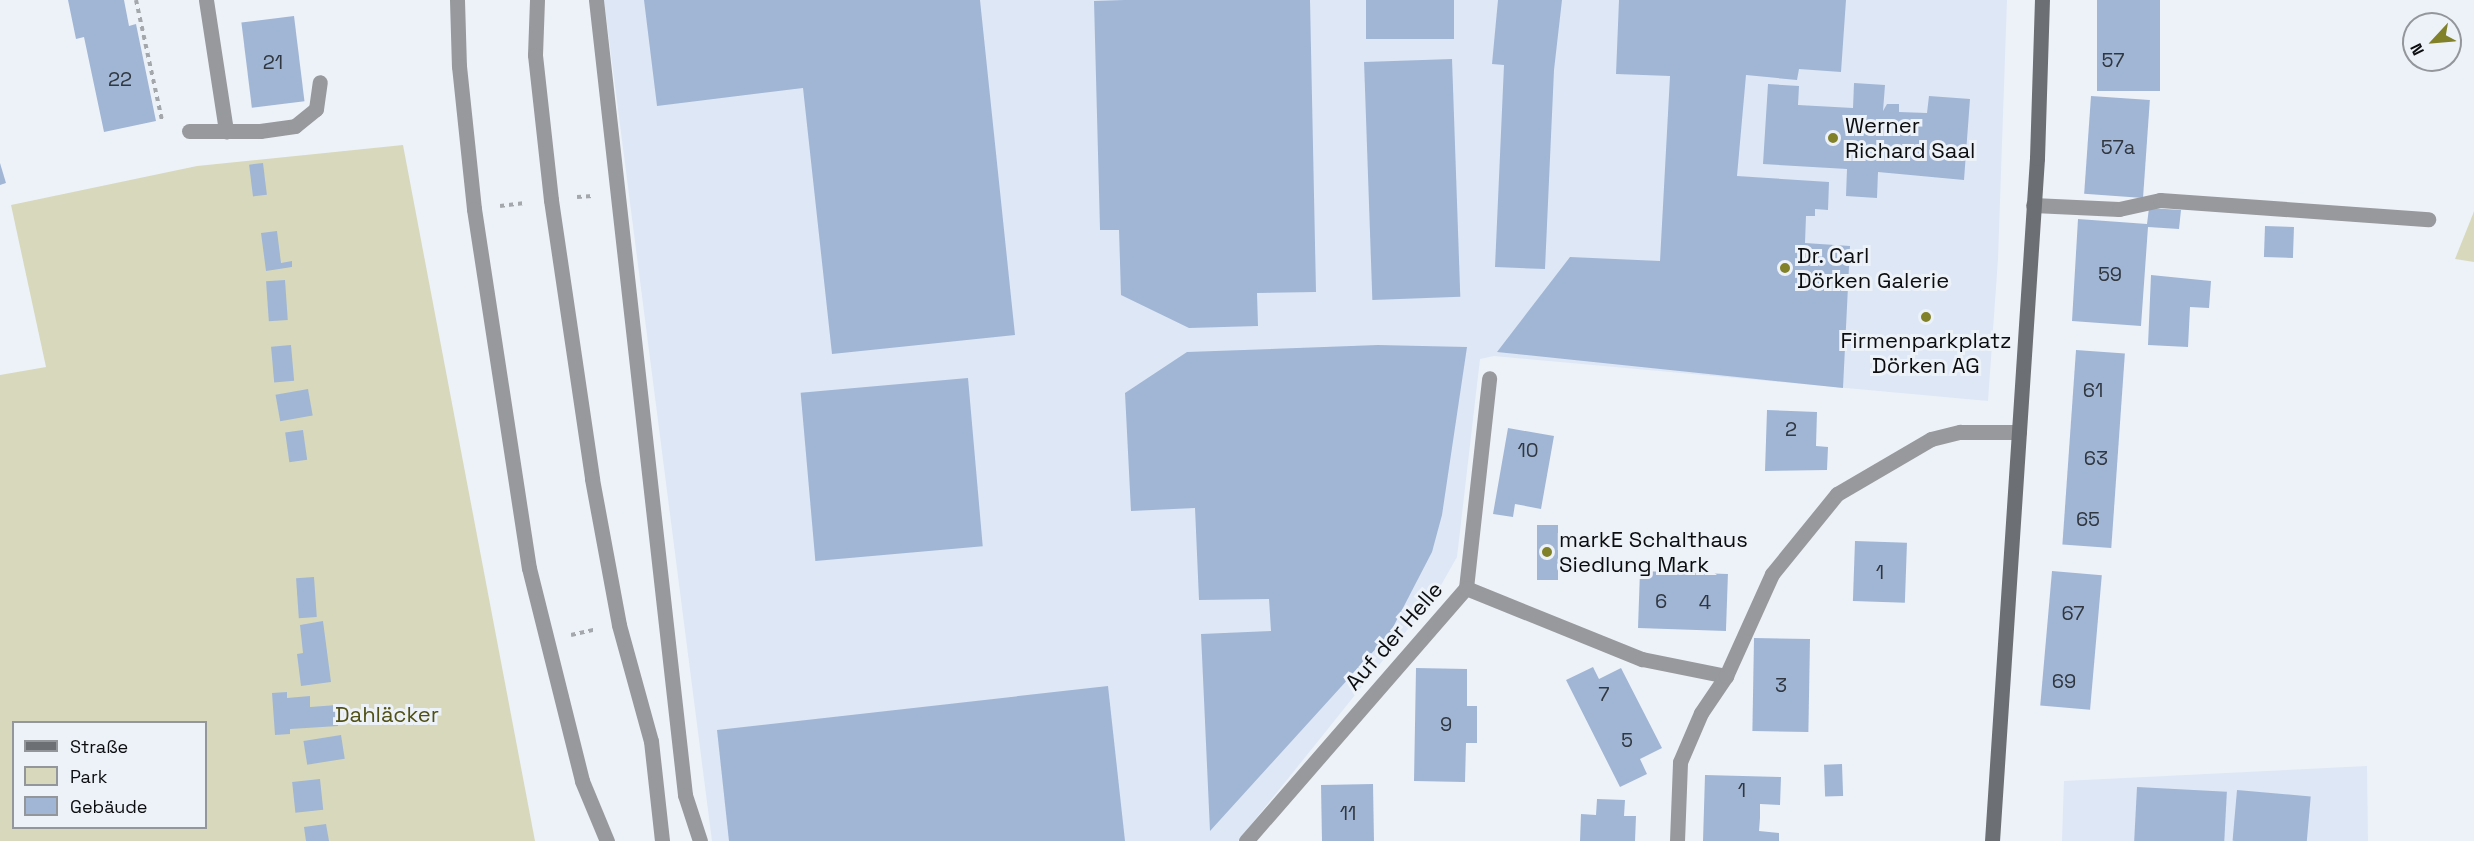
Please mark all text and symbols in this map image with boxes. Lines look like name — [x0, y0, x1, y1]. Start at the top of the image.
north arrow — [2402, 12, 2462, 72]
text: N — [2405, 40, 2429, 59]
house number: 57 — [2101, 48, 2125, 72]
house number: 21 — [263, 50, 283, 74]
house number: 22 — [108, 67, 132, 91]
place label: Werner Richard Saal — [1845, 112, 1975, 164]
marker: Werner Richard Saal — [1826, 131, 1840, 145]
house number: 57a — [2101, 135, 2135, 159]
place label: Dr. Carl Dörken Galerie — [1797, 242, 1949, 294]
marker: Dr. Carl Dörken Galerie — [1778, 261, 1792, 275]
house number: 59 — [2098, 262, 2122, 286]
marker: Firmenparkplatz Dörken AG — [1919, 310, 1933, 324]
place label: Firmenparkplatz Dörken AG — [1840, 327, 2012, 378]
house number: 61 — [2083, 378, 2103, 402]
house number: 2 — [1785, 417, 1797, 441]
house number: 10 — [1517, 438, 1539, 462]
house number: 63 — [2084, 446, 2108, 470]
house number: 65 — [2076, 507, 2100, 531]
place label: markE Schalthaus Siedlung Mark — [1559, 526, 1748, 578]
marker: markE Schalthaus Siedlung Mark — [1540, 545, 1554, 559]
house number: 1 — [1876, 560, 1884, 584]
street label: Auf der Helle — [1340, 576, 1448, 696]
house number: 6 — [1655, 589, 1667, 613]
house number: 4 — [1699, 590, 1711, 614]
house number: 67 — [2061, 601, 2085, 625]
house number: 69 — [2052, 669, 2076, 693]
house number: 3 — [1775, 673, 1787, 697]
house number: 7 — [1598, 682, 1610, 706]
park label: Dahläcker — [335, 702, 439, 728]
house number: 9 — [1440, 712, 1452, 736]
legend — [12, 721, 207, 829]
house number: 5 — [1621, 728, 1633, 752]
text: Straße — [70, 735, 128, 758]
text: Park — [70, 765, 107, 788]
house number: 1 — [1738, 778, 1746, 802]
text: Gebäude — [70, 795, 148, 818]
house number: 11 — [1340, 801, 1356, 825]

